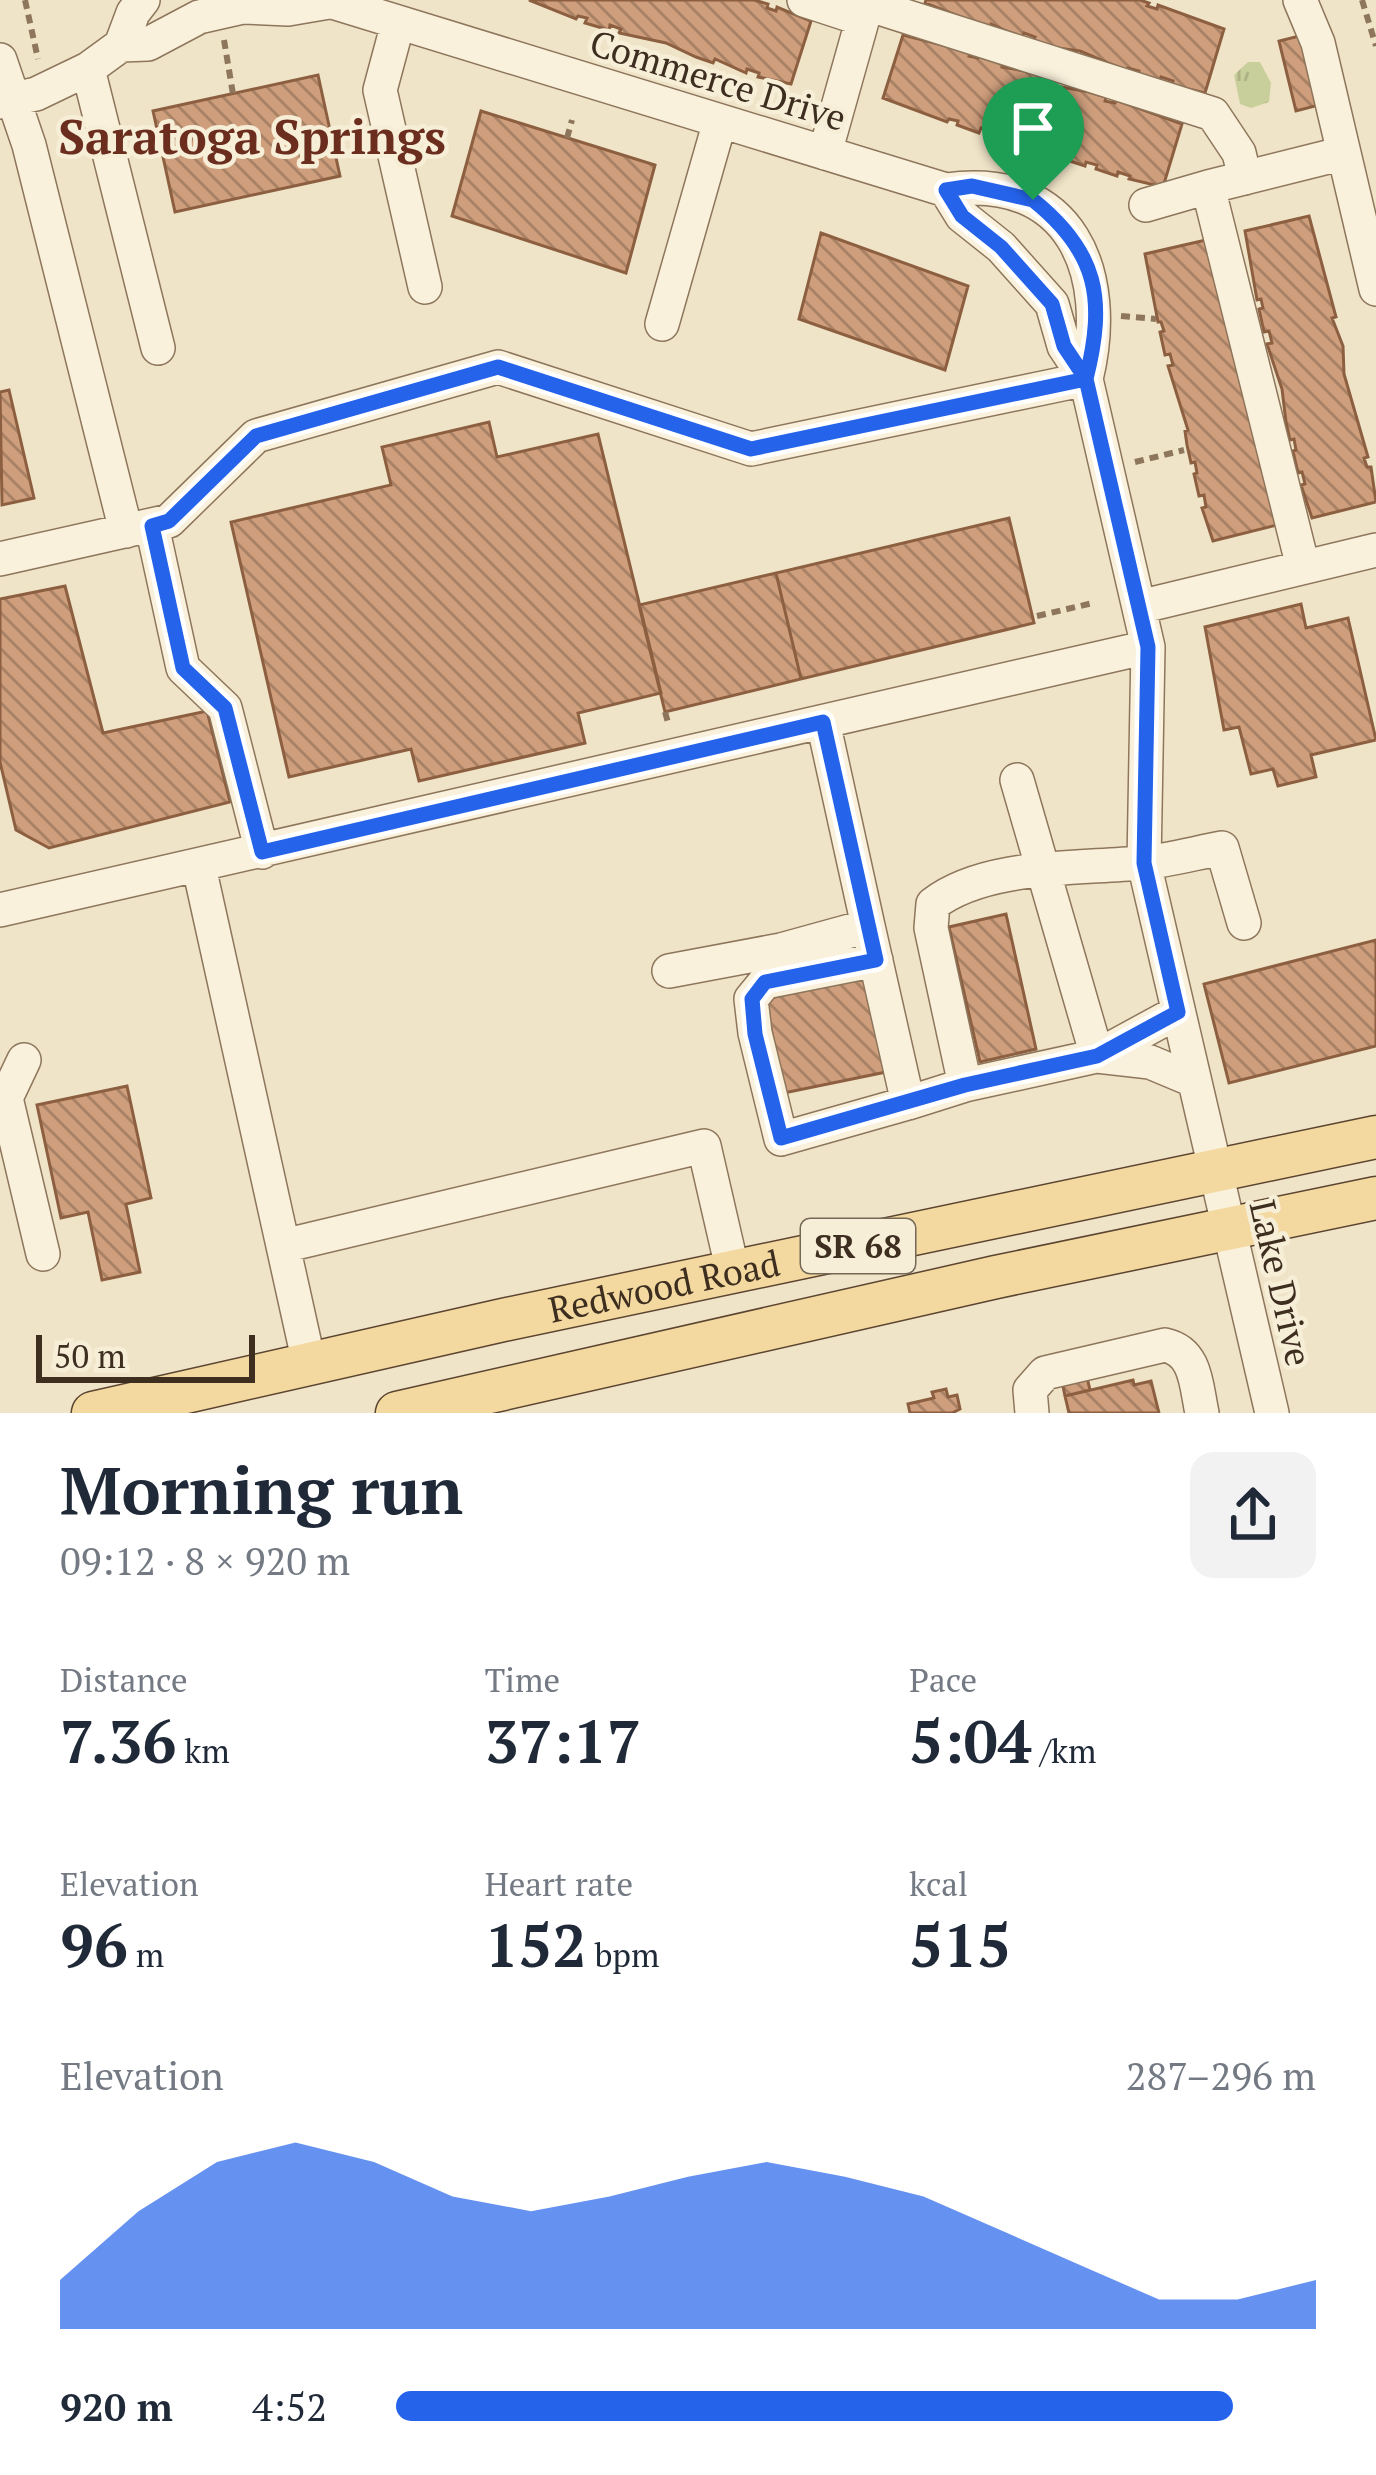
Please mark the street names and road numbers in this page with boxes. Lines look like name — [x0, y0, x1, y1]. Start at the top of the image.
street label: Commerce Drive — [584, 18, 852, 141]
street label: Lake Drive — [1240, 1195, 1323, 1370]
road number: SR 68 — [801, 1219, 915, 1273]
street label: Redwood Road — [544, 1239, 784, 1333]

